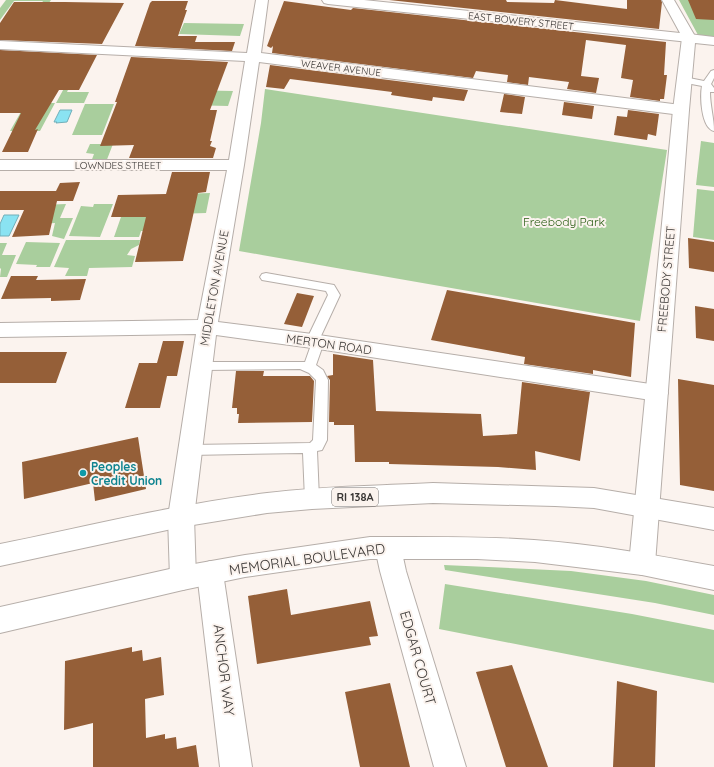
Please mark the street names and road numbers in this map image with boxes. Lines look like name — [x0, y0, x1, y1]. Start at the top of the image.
street label: EAST BOWERY STREET — [467, 9, 575, 33]
street label: WEAVER AVENUE — [300, 57, 382, 79]
street label: LOWNDES STREET — [75, 159, 161, 172]
street label: FREEBODY STREET — [654, 225, 678, 333]
street label: MIDDLETON AVENUE — [196, 229, 232, 347]
street label: MERTON ROAD — [285, 331, 373, 357]
road number: RI 138A — [332, 488, 378, 506]
street label: MEMORIAL BOULEVARD — [228, 539, 386, 579]
street label: EDGAR COURT — [396, 609, 440, 707]
street label: ANCHOR WAY — [209, 623, 239, 717]

